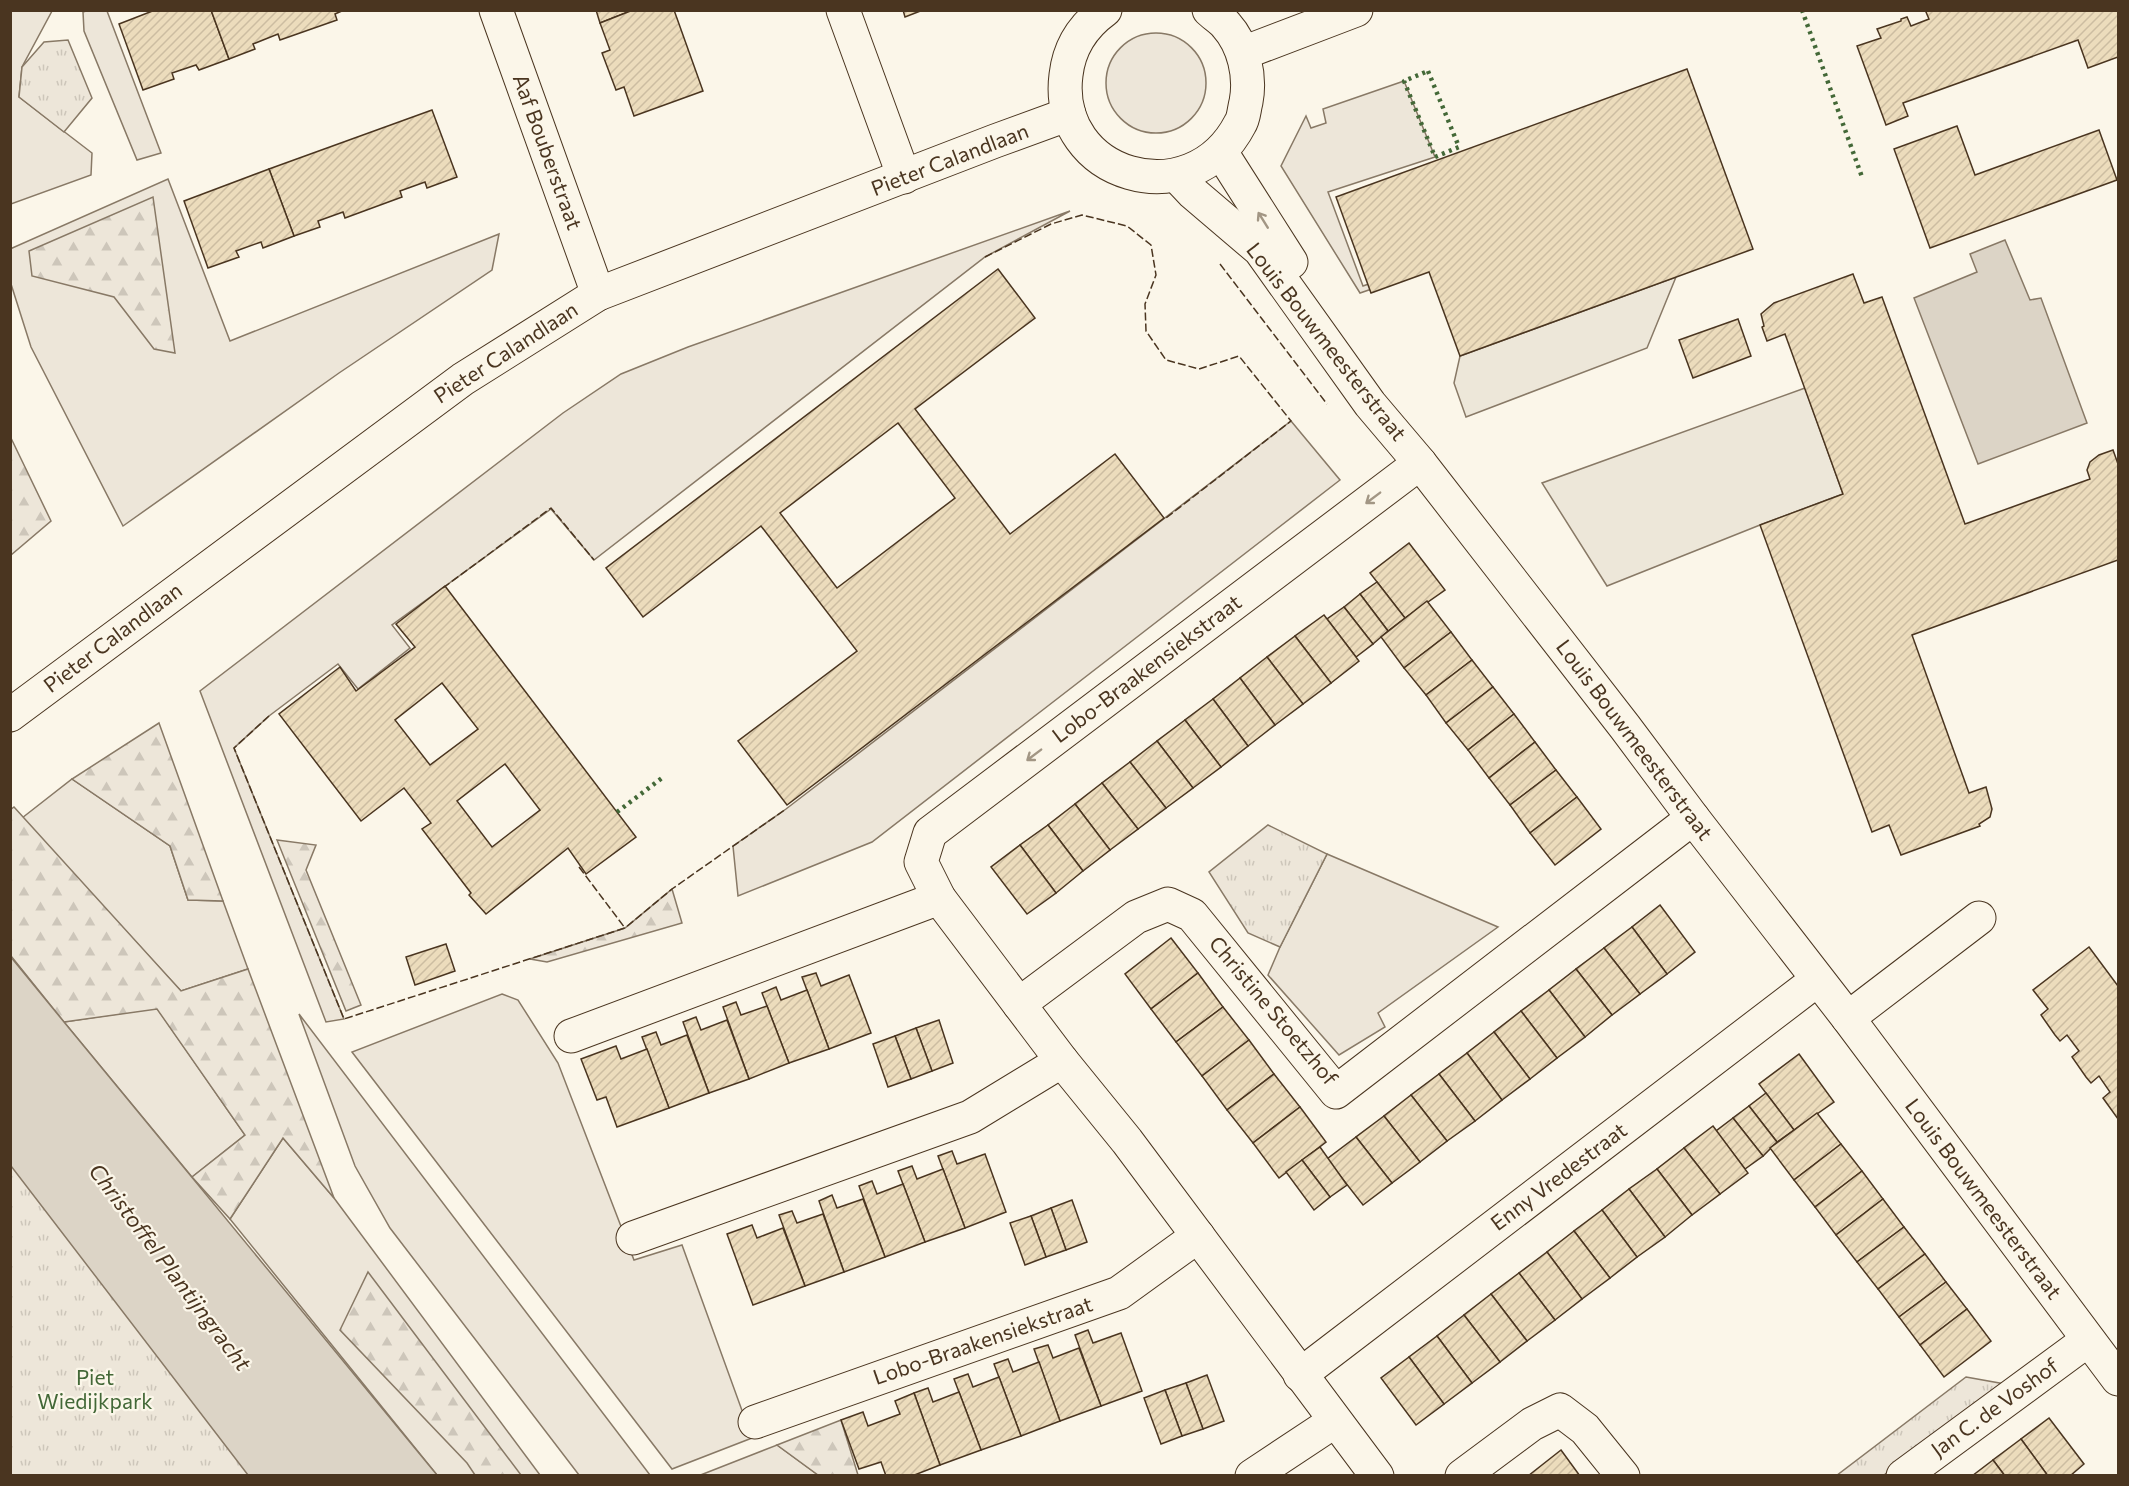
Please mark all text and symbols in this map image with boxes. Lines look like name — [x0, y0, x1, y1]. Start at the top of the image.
street label: Aaf Bouberstraat — [509, 70, 588, 233]
street label: Pieter Calandlaan — [867, 117, 1032, 200]
one-way arrow — [1257, 212, 1269, 229]
street label: Louis Bouwmeesterstraat — [1242, 237, 1412, 445]
street label: Pieter Calandlaan — [429, 296, 582, 408]
one-way arrow — [1366, 492, 1382, 504]
street label: Pieter Calandlaan — [38, 577, 186, 697]
street label: Lobo-Braakensiekstraat — [1047, 588, 1246, 747]
street label: Louis Bouwmeesterstraat — [1552, 634, 1719, 844]
one-way arrow — [1026, 749, 1042, 761]
street label: Christine Stoetzhof — [1205, 931, 1344, 1090]
street label: Louis Bouwmeesterstraat — [1901, 1093, 2068, 1303]
street label: Enny Vredestraat — [1485, 1117, 1631, 1235]
water label: Christoffel Plantijngracht — [84, 1158, 258, 1376]
street label: Lobo-Braakensiekstraat — [870, 1290, 1096, 1389]
street label: Jan C. de Voshof — [1926, 1352, 2063, 1461]
park label: Piet Wiedijkpark — [37, 1364, 153, 1413]

